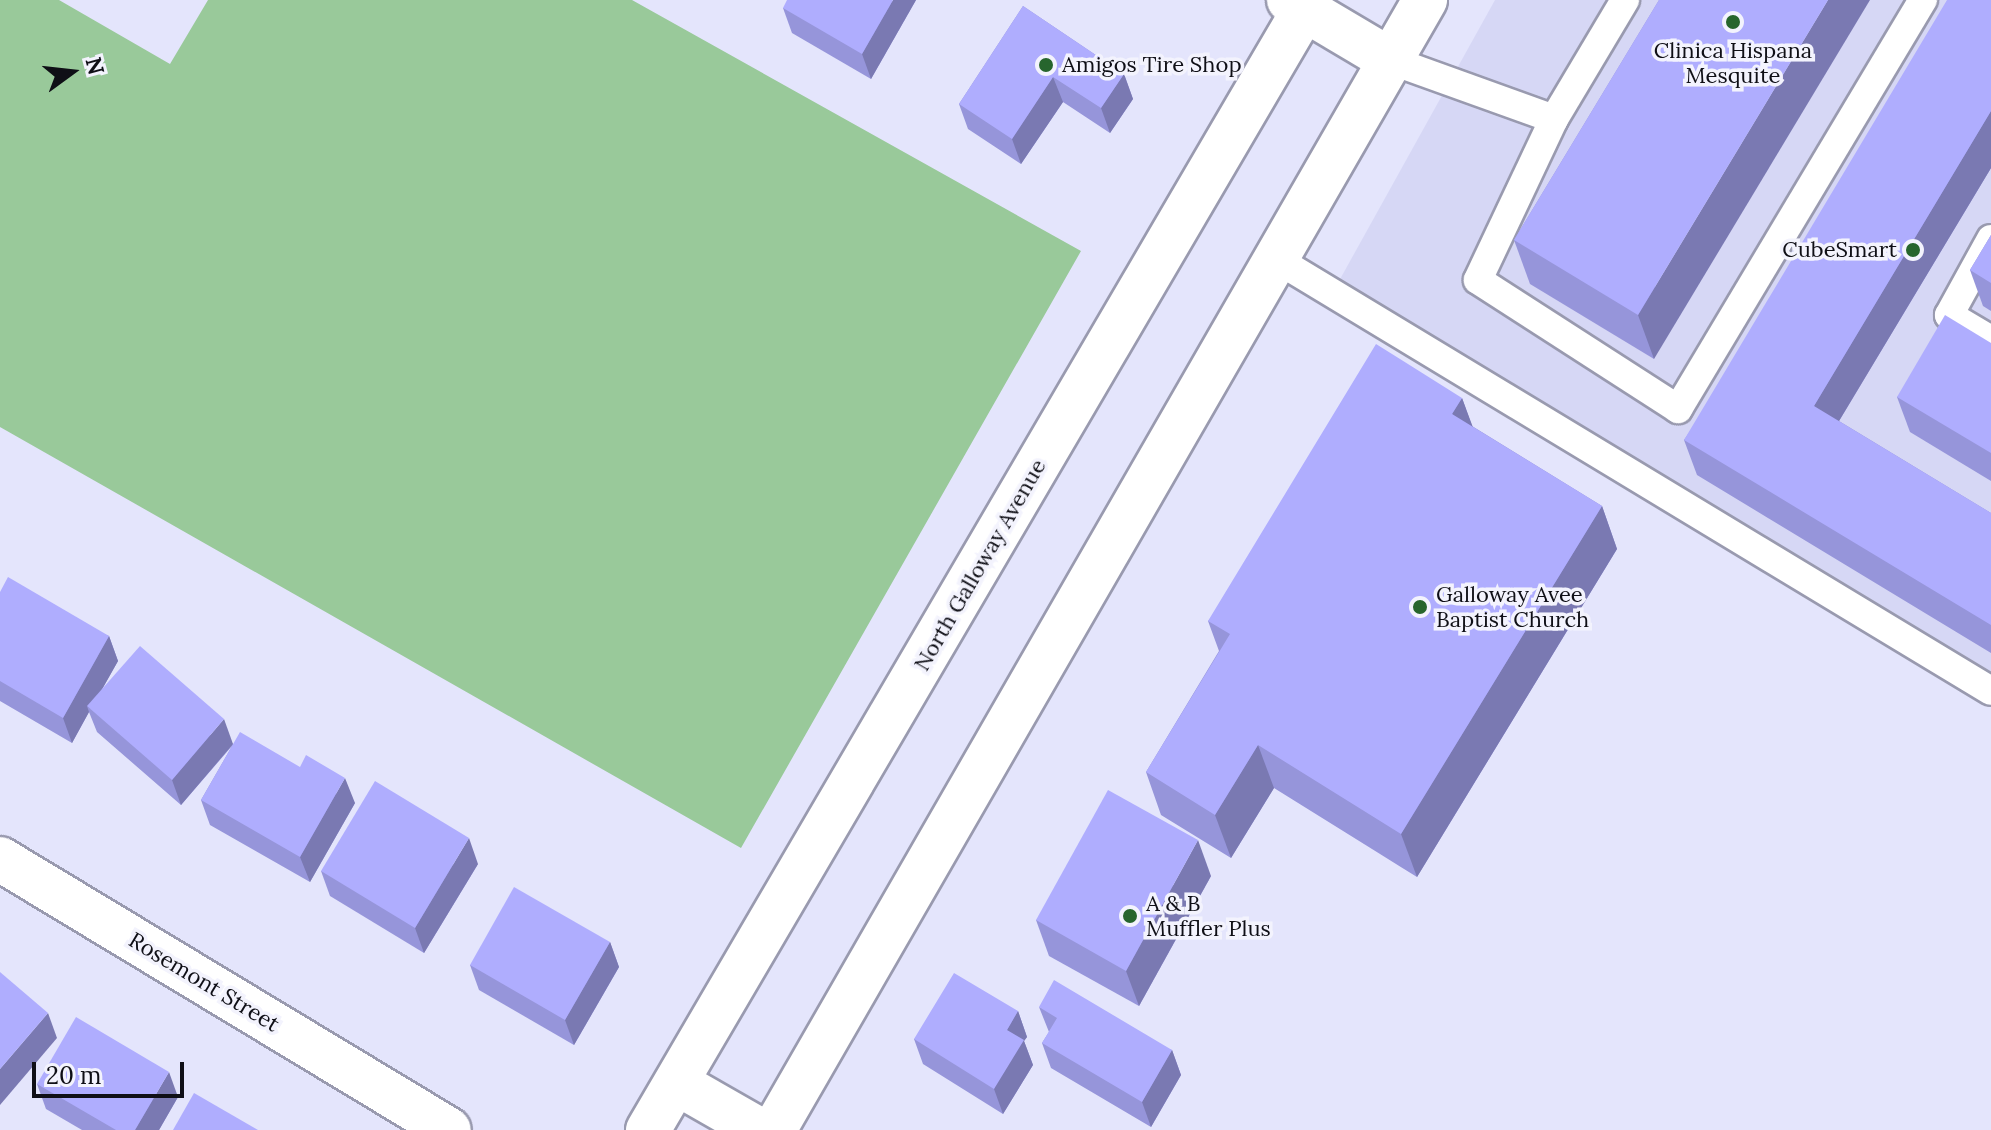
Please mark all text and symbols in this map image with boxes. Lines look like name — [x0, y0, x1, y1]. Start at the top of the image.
marker: Clinica Hispana Mesquite — [1722, 11, 1744, 33]
north arrow — [32, 32, 112, 112]
place label: Clinica Hispana Mesquite — [1654, 37, 1812, 88]
place label: Amigos Tire Shop — [1062, 52, 1242, 78]
text: N — [79, 54, 111, 78]
marker: Amigos Tire Shop — [1037, 56, 1055, 74]
place label: CubeSmart — [1782, 237, 1897, 263]
marker: CubeSmart — [1904, 241, 1922, 259]
street label: North Galloway Avenue — [909, 455, 1051, 675]
place label: Galloway Avee Baptist Church — [1436, 581, 1589, 632]
marker: Galloway Avee Baptist Church — [1411, 598, 1429, 616]
place label: A & B Muffler Plus — [1146, 890, 1271, 942]
marker: A & B Muffler Plus — [1121, 907, 1139, 925]
street label: Rosemont Street — [124, 927, 284, 1037]
scale bar — [36, 1046, 188, 1096]
text: 20 m — [46, 1060, 102, 1091]

